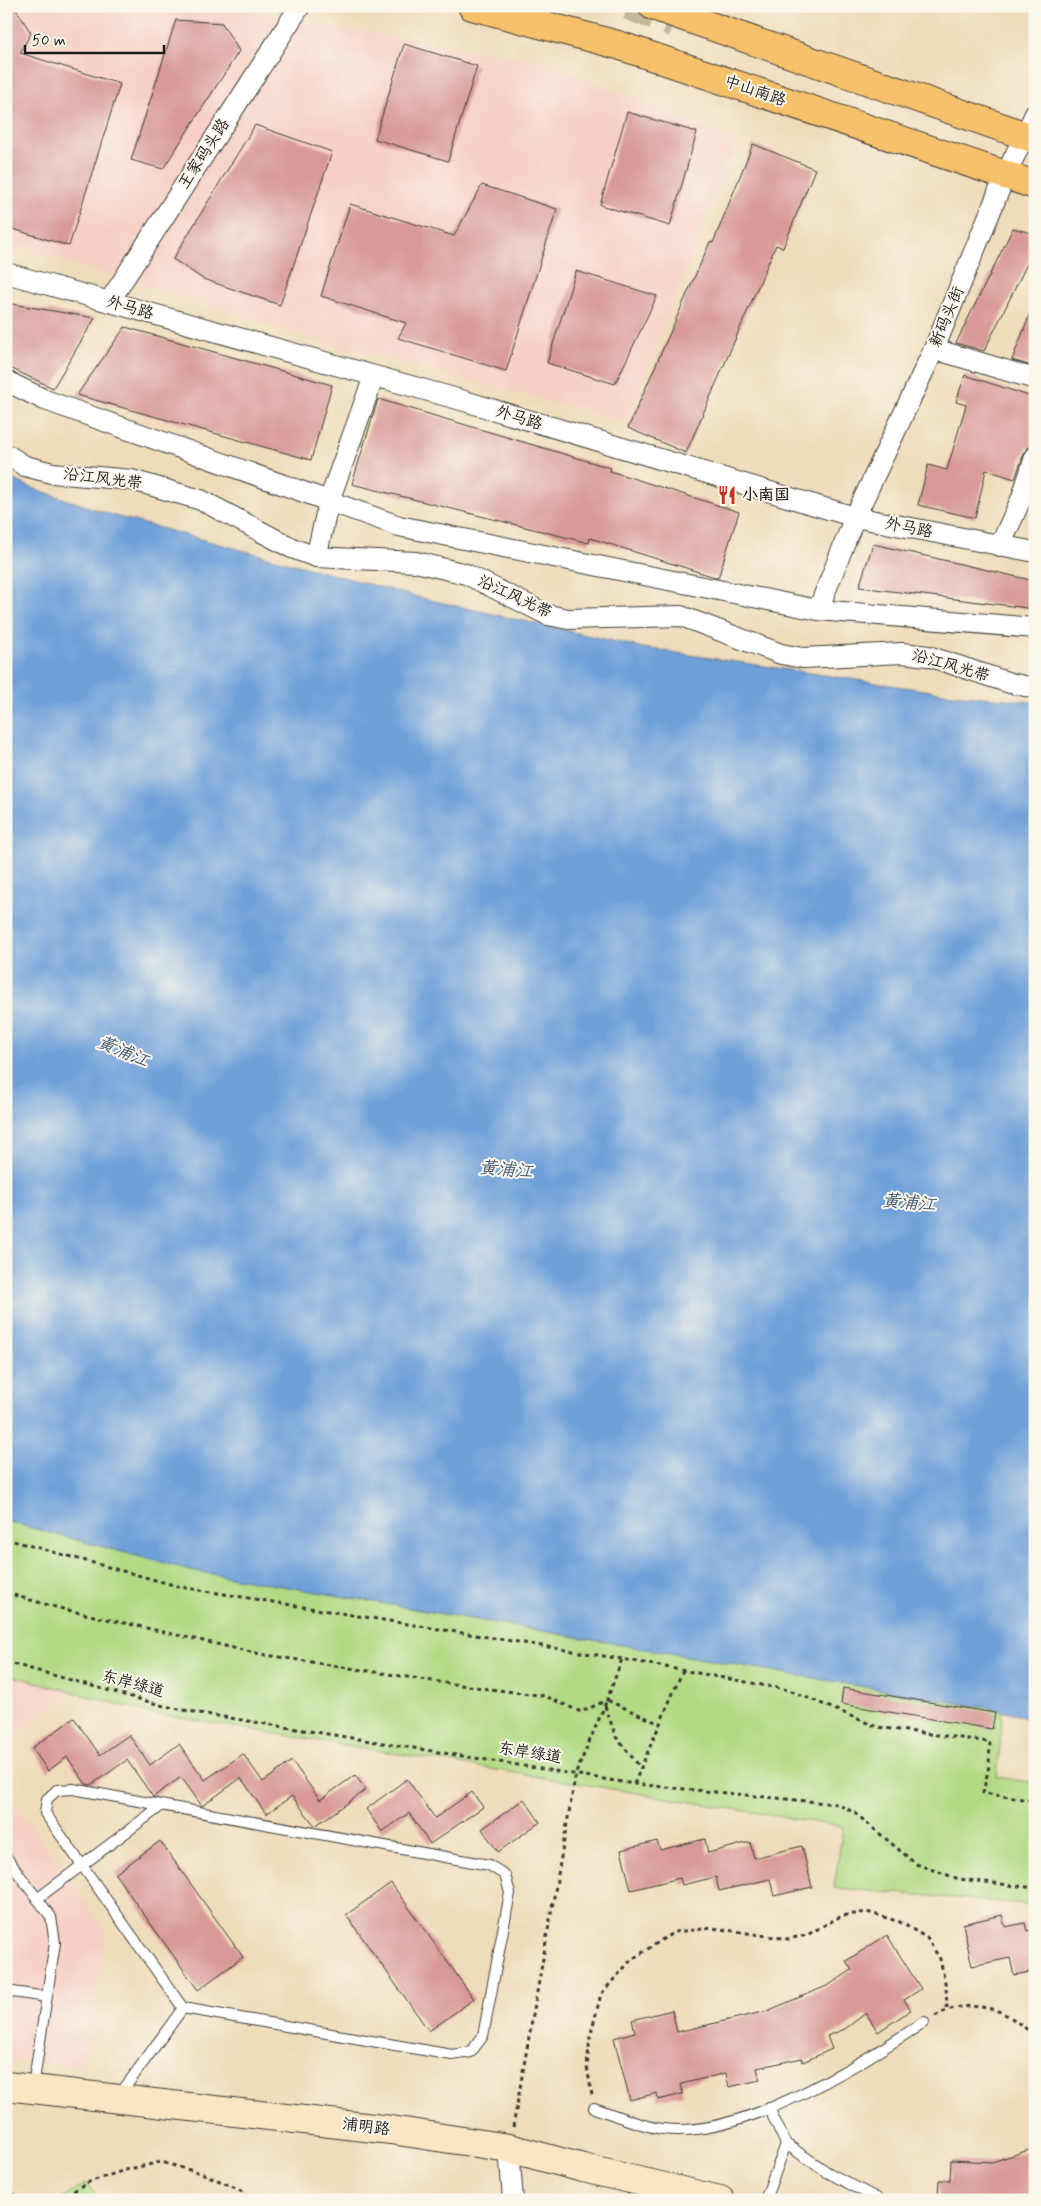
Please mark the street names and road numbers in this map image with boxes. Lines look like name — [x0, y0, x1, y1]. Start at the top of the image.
street label: 中山南路 — [721, 71, 789, 111]
street label: 王家码头路 — [173, 115, 235, 193]
street label: 新码头街 — [925, 283, 969, 351]
street label: 外马路 — [104, 291, 156, 325]
street label: 外马路 — [493, 401, 545, 435]
street label: 沿江风光带 — [62, 464, 144, 494]
street label: 外马路 — [883, 513, 935, 543]
street label: 沿江风光带 — [474, 571, 556, 623]
street label: 沿江风光带 — [910, 645, 992, 687]
street label: 东岸绿道 — [99, 1666, 167, 1702]
street label: 东岸绿道 — [497, 1738, 563, 1768]
street label: 浦明路 — [341, 2114, 391, 2140]

